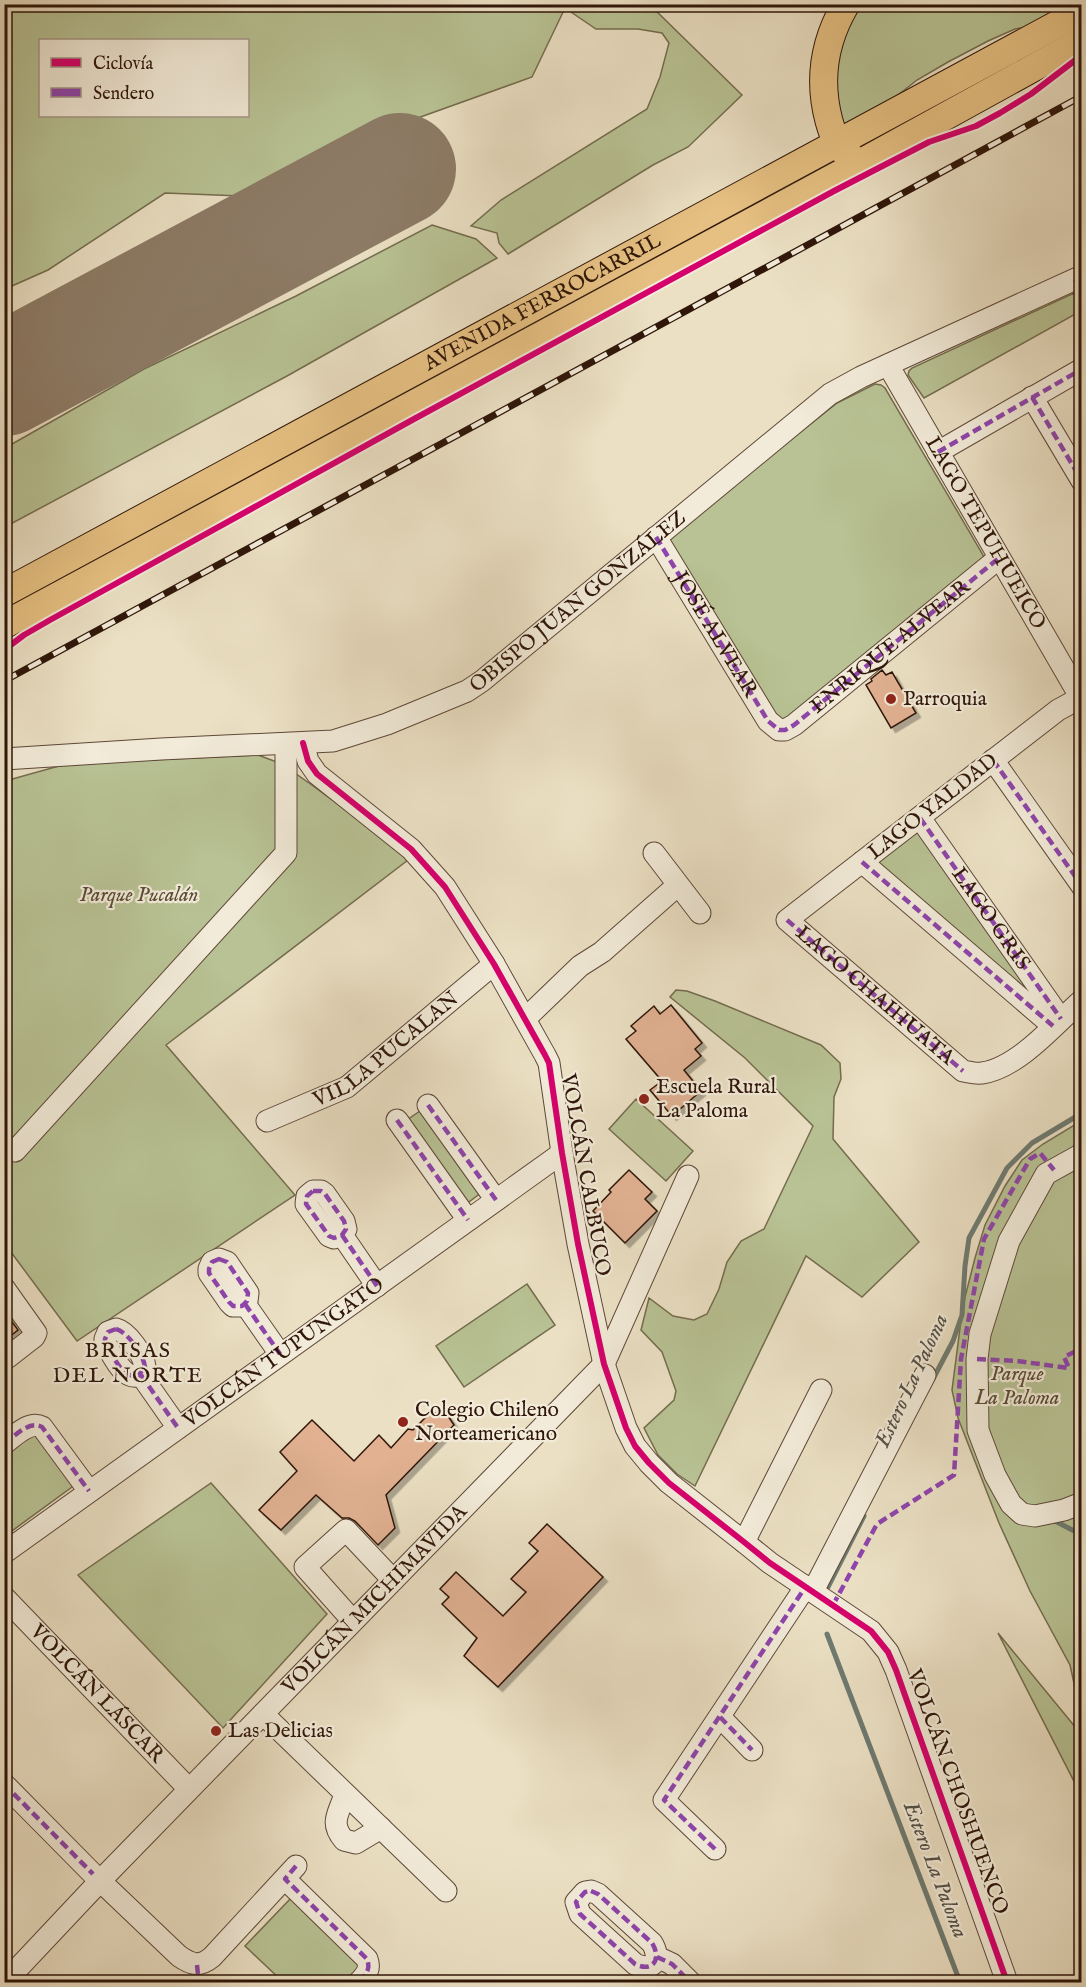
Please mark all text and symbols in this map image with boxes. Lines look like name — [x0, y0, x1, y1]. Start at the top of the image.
legend — [39, 39, 249, 117]
text: Ciclovía — [93, 53, 153, 76]
text: Sendero — [93, 83, 155, 106]
street label: AVENIDA FERROCARRIL — [418, 227, 666, 378]
street label: LAGO TEPUHUEICO — [919, 431, 1052, 634]
street label: OBISPO JUAN GONZÁLEZ — [465, 505, 692, 699]
street label: JOSÉ ALVEAR — [666, 565, 764, 703]
street label: ENRIQUE ALVEAR — [805, 573, 976, 720]
place label: Parroquia — [903, 686, 988, 713]
marker: Parroquia — [884, 692, 898, 706]
street label: LAGO YALDAD — [862, 748, 1004, 866]
street label: LAGO GRIS — [945, 862, 1036, 975]
park label: Parque Pucalán — [80, 882, 198, 909]
street label: LAGO CHAIHUATA — [790, 920, 961, 1072]
street label: VILLA PUCALAN — [308, 986, 464, 1114]
street label: VOLCÁN CALBUCO — [554, 1071, 617, 1278]
place label: Escuela Rural La Paloma — [656, 1074, 776, 1125]
marker: Escuela Rural La Paloma — [637, 1092, 651, 1106]
street label: VOLCÁN TUPUNGATO — [177, 1271, 390, 1434]
water label: Estero La Paloma — [868, 1310, 955, 1453]
district label: BRISAS DEL NORTE — [53, 1337, 203, 1390]
park label: Parque La Paloma — [974, 1361, 1059, 1412]
place label: Colegio Chileno Norteamericano — [415, 1397, 559, 1448]
marker: Colegio Chileno Norteamericano — [396, 1415, 410, 1429]
street label: VOLCÁN MICHIMAVIDA — [275, 1498, 474, 1701]
street label: VOLCÁN LÁSCAR — [23, 1618, 171, 1769]
street label: VOLCÁN CHOSHUENCO — [900, 1664, 1015, 1918]
place label: Las Delicias — [228, 1718, 333, 1745]
marker: Las Delicias — [209, 1724, 223, 1738]
water label: Estero La Paloma — [896, 1797, 974, 1943]

